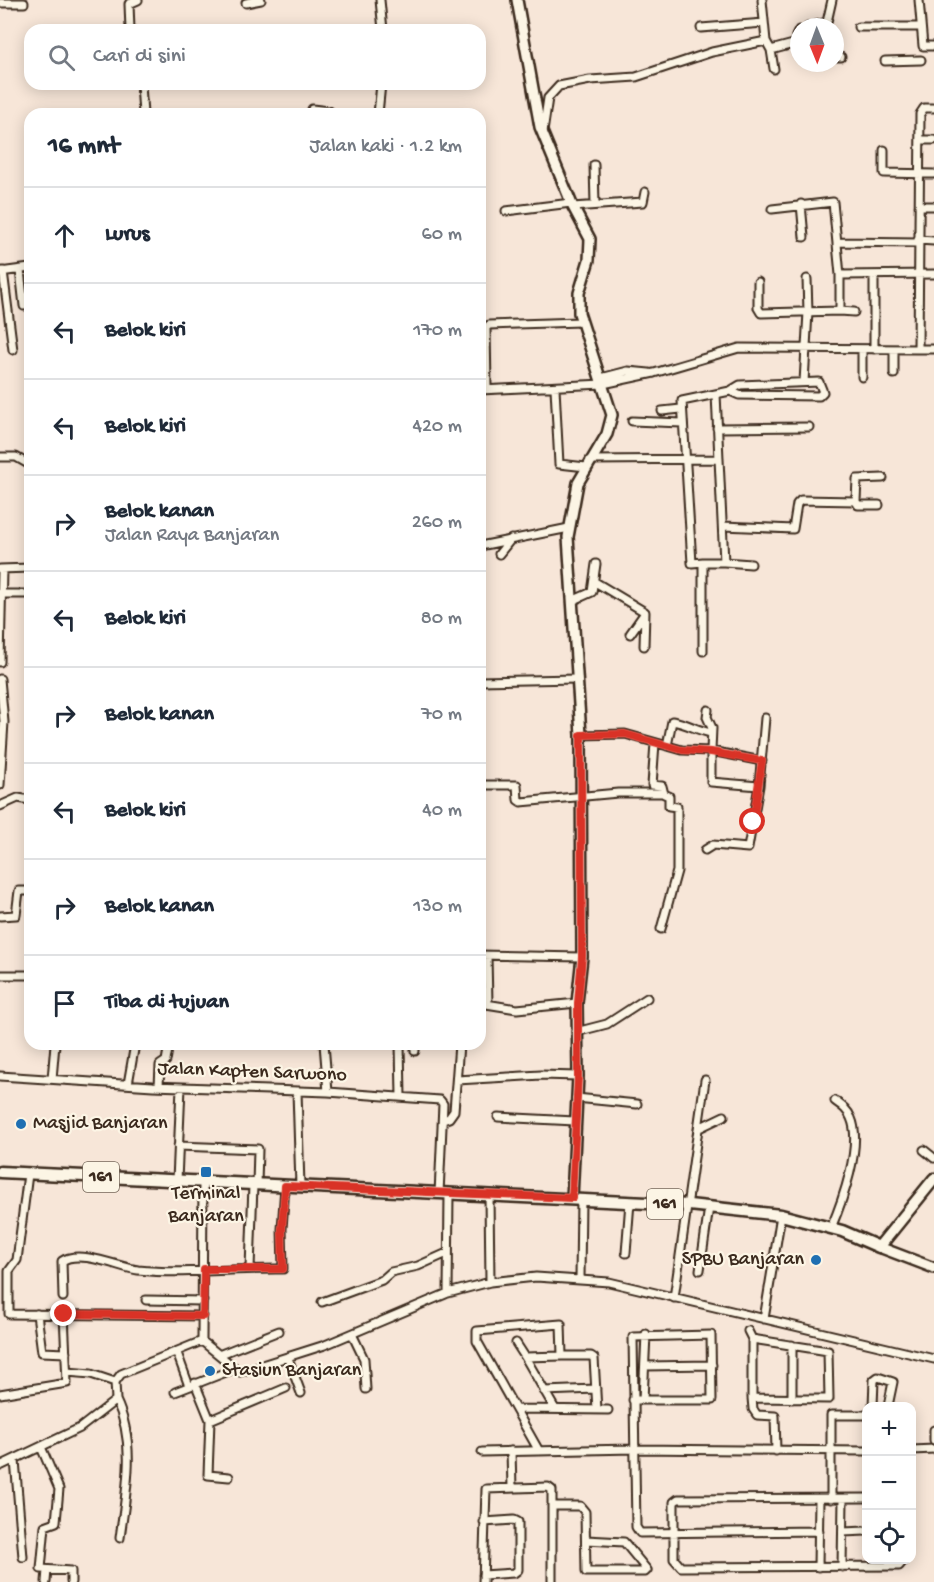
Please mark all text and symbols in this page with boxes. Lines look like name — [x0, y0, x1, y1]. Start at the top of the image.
north arrow — [790, 18, 844, 72]
search box — [24, 24, 486, 90]
icon: search — [45, 41, 78, 74]
text: Cari di sini — [93, 44, 186, 70]
text: 16 mnt — [48, 132, 119, 163]
text: Jalan kaki · 1.2 km — [310, 136, 462, 159]
icon: ahead — [48, 219, 81, 252]
text: Lurus — [105, 222, 150, 248]
text: 60 m — [422, 224, 462, 247]
icon: left — [48, 315, 81, 348]
text: Belok kiri — [105, 318, 186, 344]
text: 170 m — [413, 320, 462, 343]
icon: left — [48, 411, 81, 444]
text: Belok kiri — [105, 414, 186, 440]
text: 420 m — [412, 416, 462, 439]
text: Belok kanan — [105, 499, 214, 525]
icon: right — [48, 507, 81, 540]
text: 260 m — [412, 512, 462, 535]
text: Jalan Raya Banjaran — [105, 525, 279, 548]
icon: left — [48, 603, 81, 636]
text: Belok kiri — [105, 606, 186, 632]
text: 80 m — [421, 608, 462, 631]
icon: right — [48, 699, 81, 732]
text: Belok kanan — [105, 702, 214, 728]
text: 70 m — [421, 704, 462, 727]
icon: left — [48, 795, 81, 828]
text: Belok kiri — [105, 798, 186, 824]
text: 40 m — [422, 800, 462, 823]
route start — [739, 808, 765, 834]
icon: right — [48, 891, 81, 924]
text: Belok kanan — [105, 894, 214, 920]
text: 130 m — [413, 896, 462, 919]
icon: arrive — [48, 987, 81, 1020]
text: Tiba di tujuan — [105, 990, 229, 1016]
street label: Jalan Kapten Sarwono — [157, 1058, 347, 1088]
place label: Masjid Banjaran — [33, 1113, 168, 1136]
marker: Masjid Banjaran — [14, 1117, 28, 1131]
road number: 161 — [83, 1162, 119, 1192]
marker: Terminal Banjaran — [199, 1165, 213, 1179]
place label: Terminal Banjaran — [167, 1183, 244, 1229]
road number: 161 — [647, 1189, 683, 1219]
place label: SPBU Banjaran — [682, 1249, 804, 1272]
marker: SPBU Banjaran — [809, 1253, 823, 1267]
route end — [50, 1300, 76, 1326]
place label: Stasiun Banjaran — [222, 1360, 362, 1383]
marker: Stasiun Banjaran — [203, 1364, 217, 1378]
map controls — [862, 1402, 916, 1564]
button: + — [862, 1402, 916, 1456]
button: − — [862, 1456, 916, 1510]
button: locate — [862, 1510, 916, 1564]

